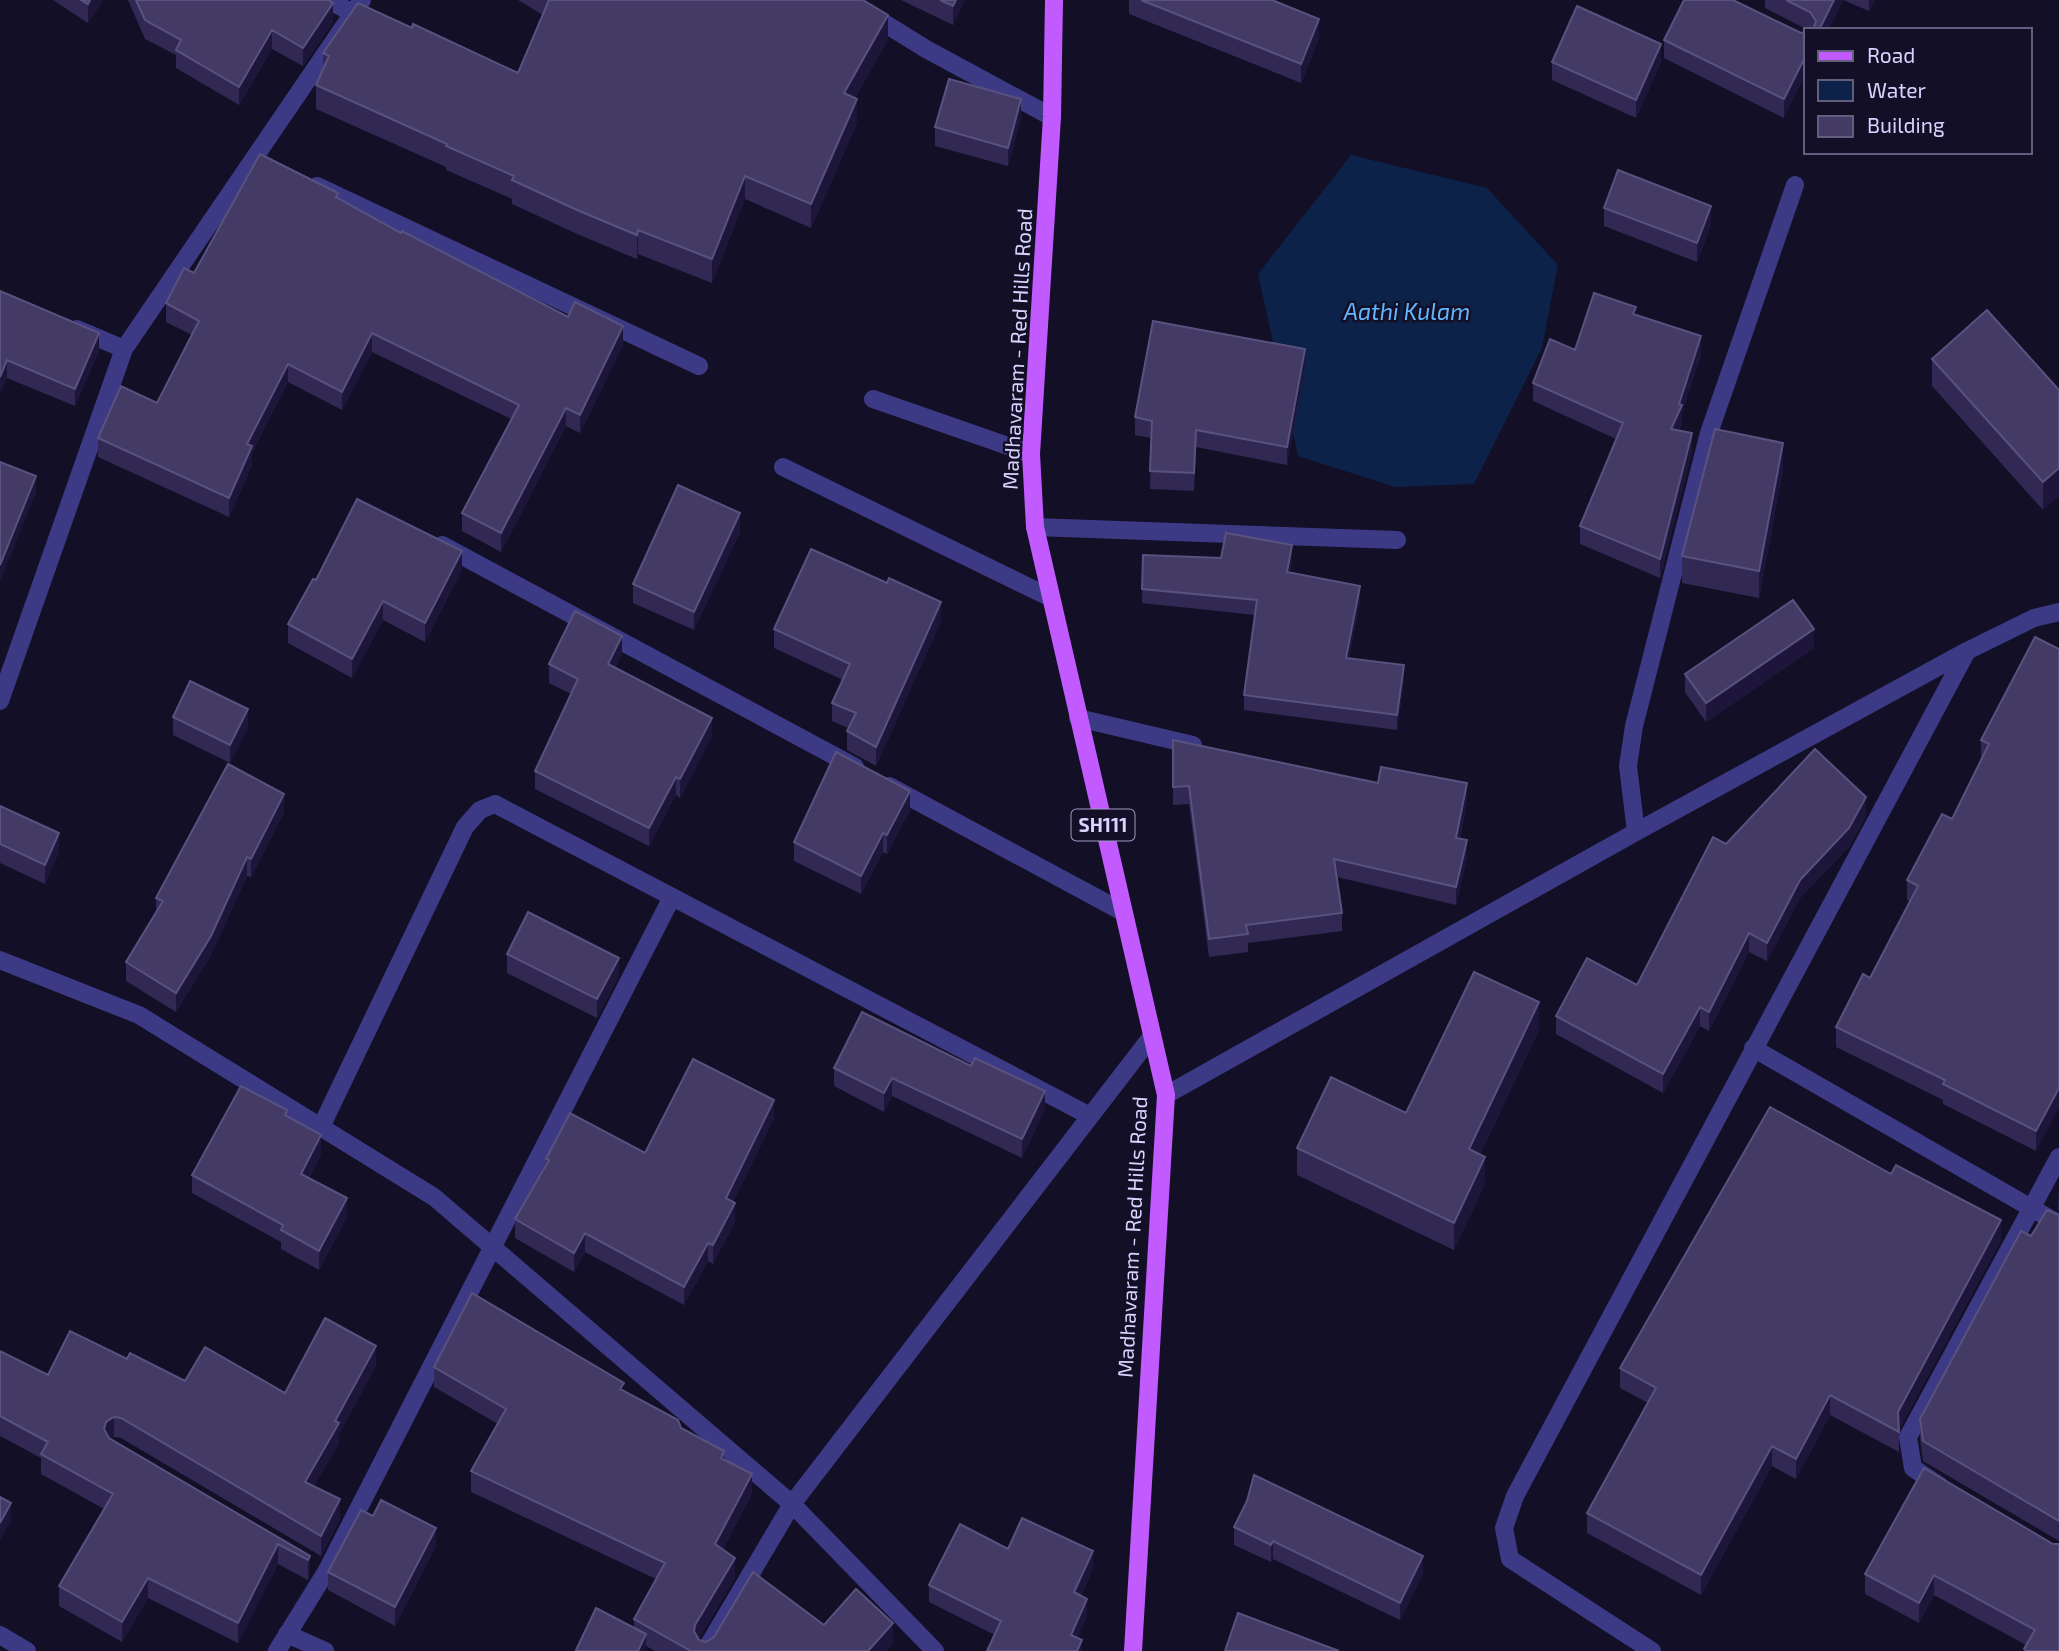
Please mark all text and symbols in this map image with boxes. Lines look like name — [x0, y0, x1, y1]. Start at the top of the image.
legend — [1804, 28, 2031, 154]
text: Road — [1867, 42, 1915, 67]
text: Water — [1867, 77, 1926, 102]
text: Building — [1867, 112, 1945, 137]
street label: Madhavaram - Red Hills Road — [997, 208, 1036, 490]
water label: Aathi Kulam — [1343, 297, 1470, 325]
road number: SH111 — [1072, 810, 1134, 840]
street label: Madhavaram - Red Hills Road — [1112, 1096, 1151, 1378]

